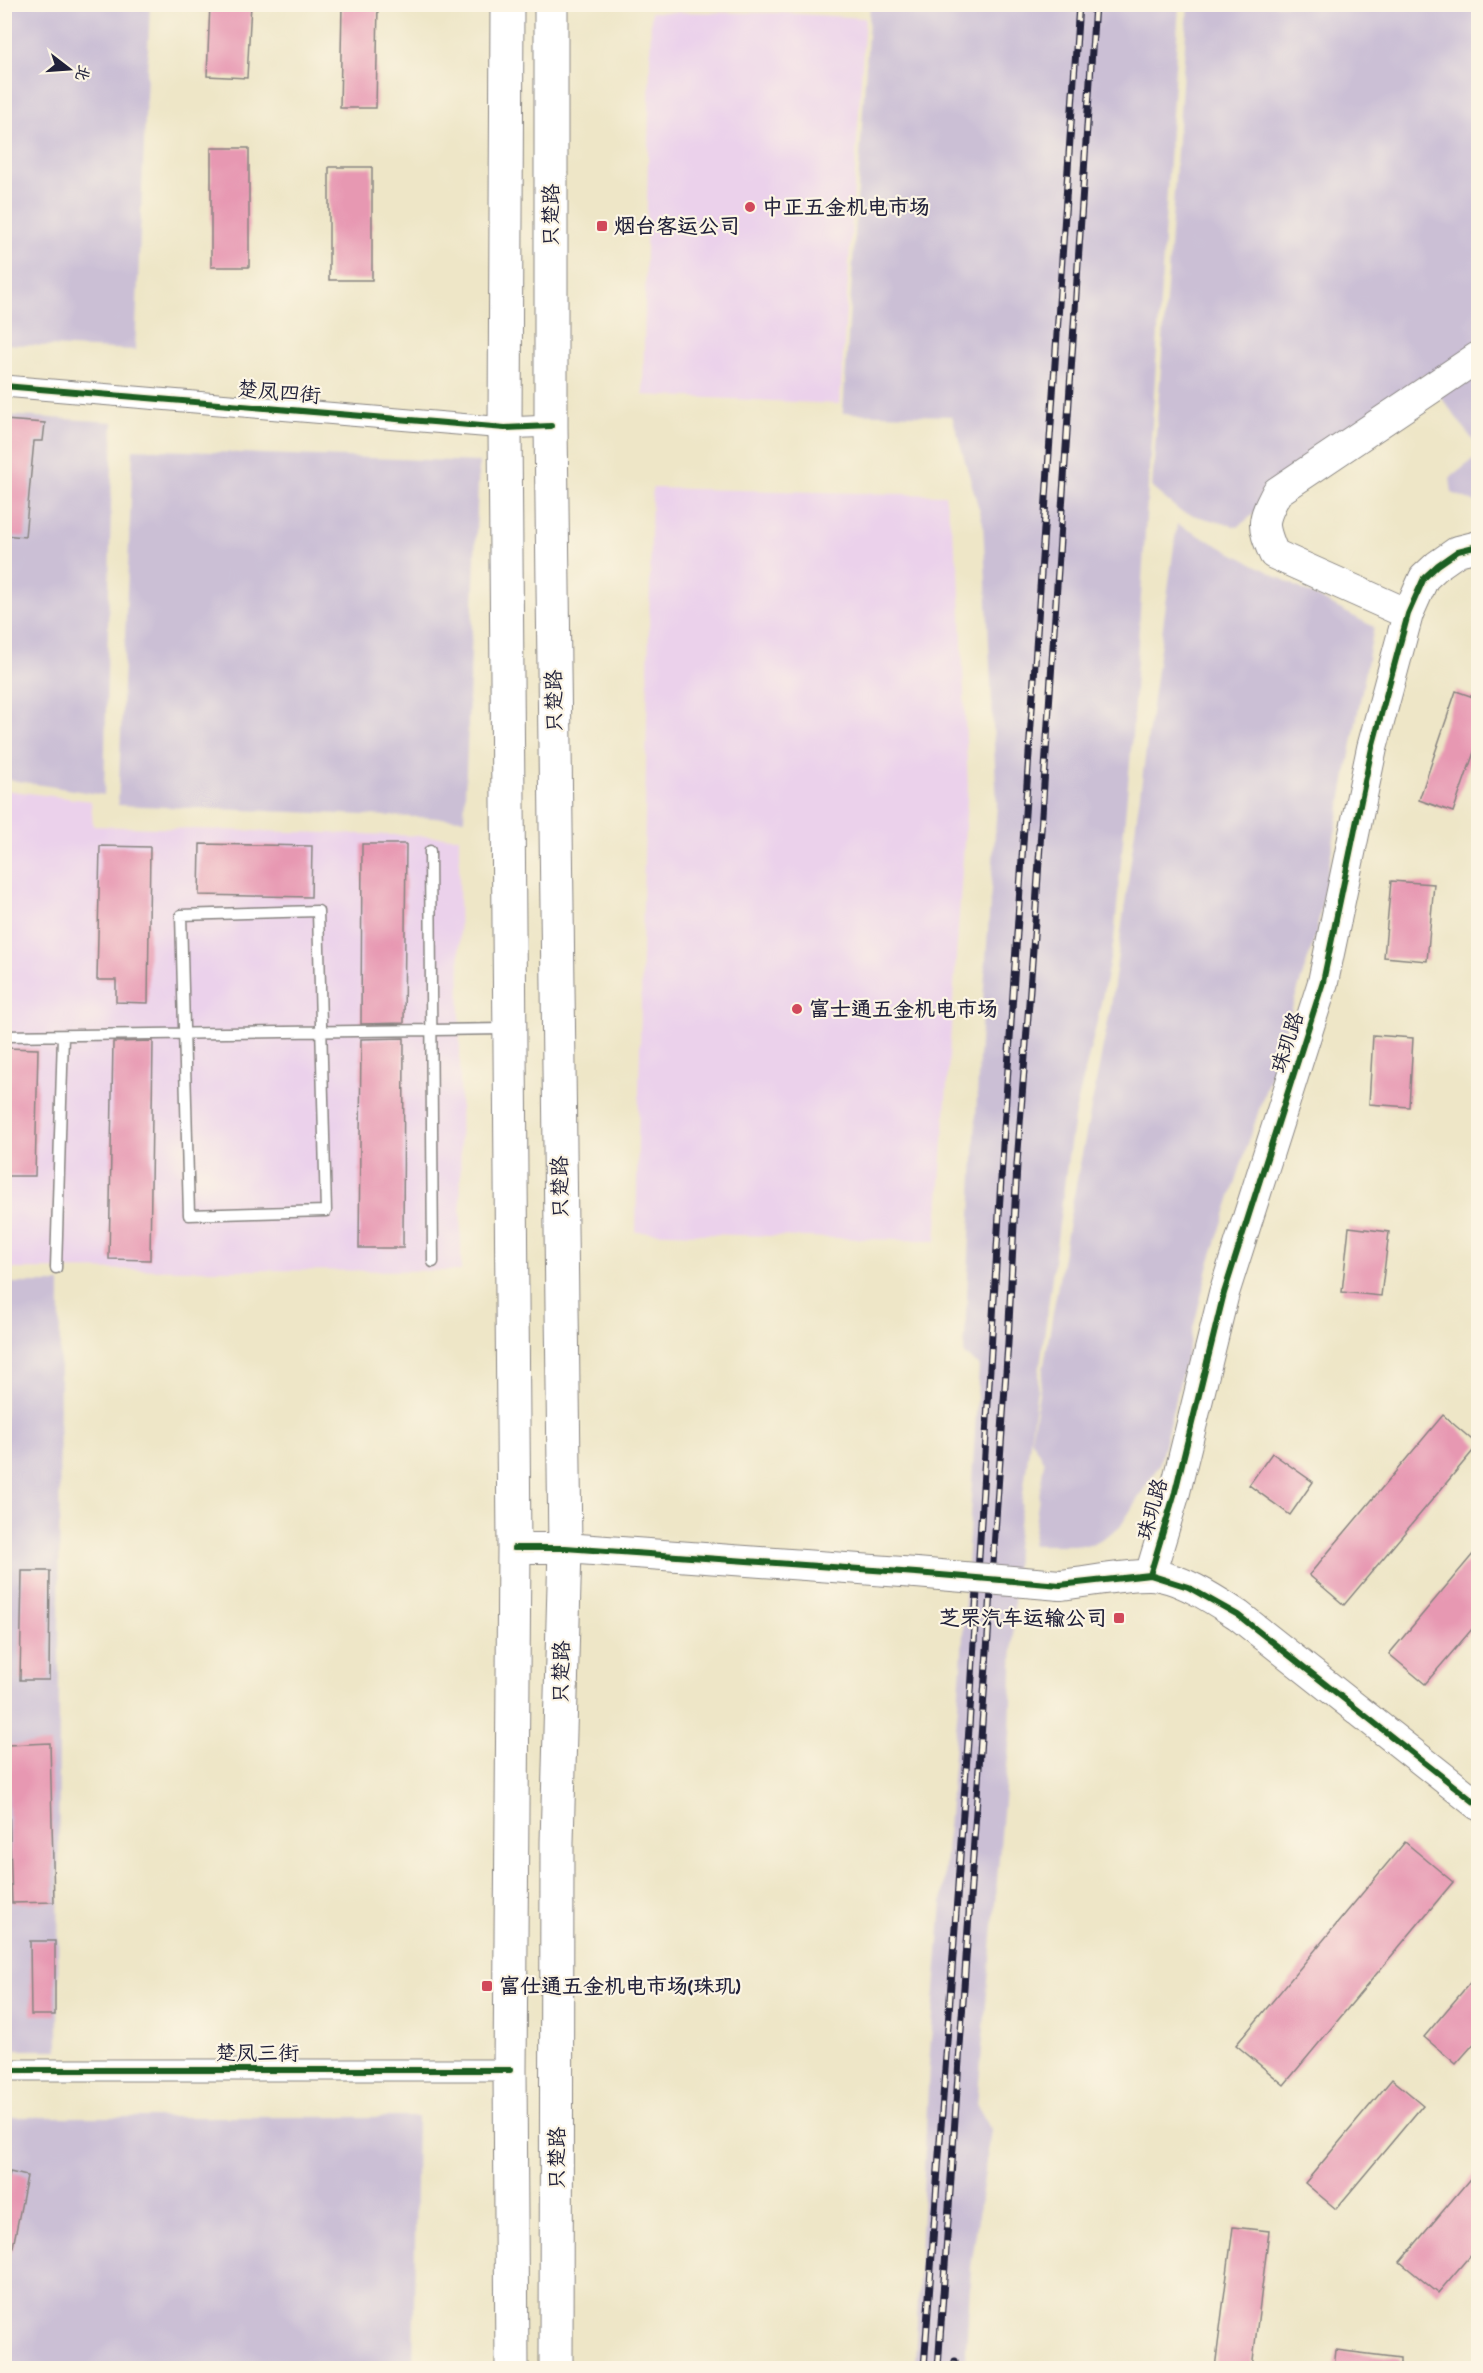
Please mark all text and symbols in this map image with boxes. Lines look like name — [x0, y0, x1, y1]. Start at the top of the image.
north arrow — [39, 39, 99, 99]
text: 北 — [68, 62, 94, 84]
street label: 只楚路 — [539, 184, 569, 247]
place label: 中正五金机电市场 — [762, 195, 930, 225]
marker: 中正五金机电市场 — [743, 200, 757, 214]
place label: 烟台客运公司 — [614, 214, 740, 244]
marker: 烟台客运公司 — [595, 219, 609, 233]
street label: 楚凤四街 — [236, 376, 322, 414]
street label: 只楚路 — [541, 669, 573, 733]
place label: 富士通五金机电市场 — [809, 997, 998, 1027]
marker: 富士通五金机电市场 — [790, 1002, 804, 1016]
street label: 珠玑路 — [1266, 1008, 1314, 1078]
street label: 只楚路 — [547, 1155, 579, 1219]
street label: 珠玑路 — [1132, 1475, 1178, 1544]
place label: 芝罘汽车运输公司 — [939, 1606, 1107, 1636]
marker: 芝罘汽车运输公司 — [1112, 1611, 1126, 1625]
street label: 只楚路 — [548, 1640, 580, 1704]
place label: 富仕通五金机电市场(珠玑) — [499, 1974, 741, 2004]
marker: 富仕通五金机电市场(珠玑) — [480, 1979, 494, 1993]
street label: 楚凤三街 — [215, 2041, 299, 2071]
street label: 只楚路 — [545, 2127, 575, 2190]

